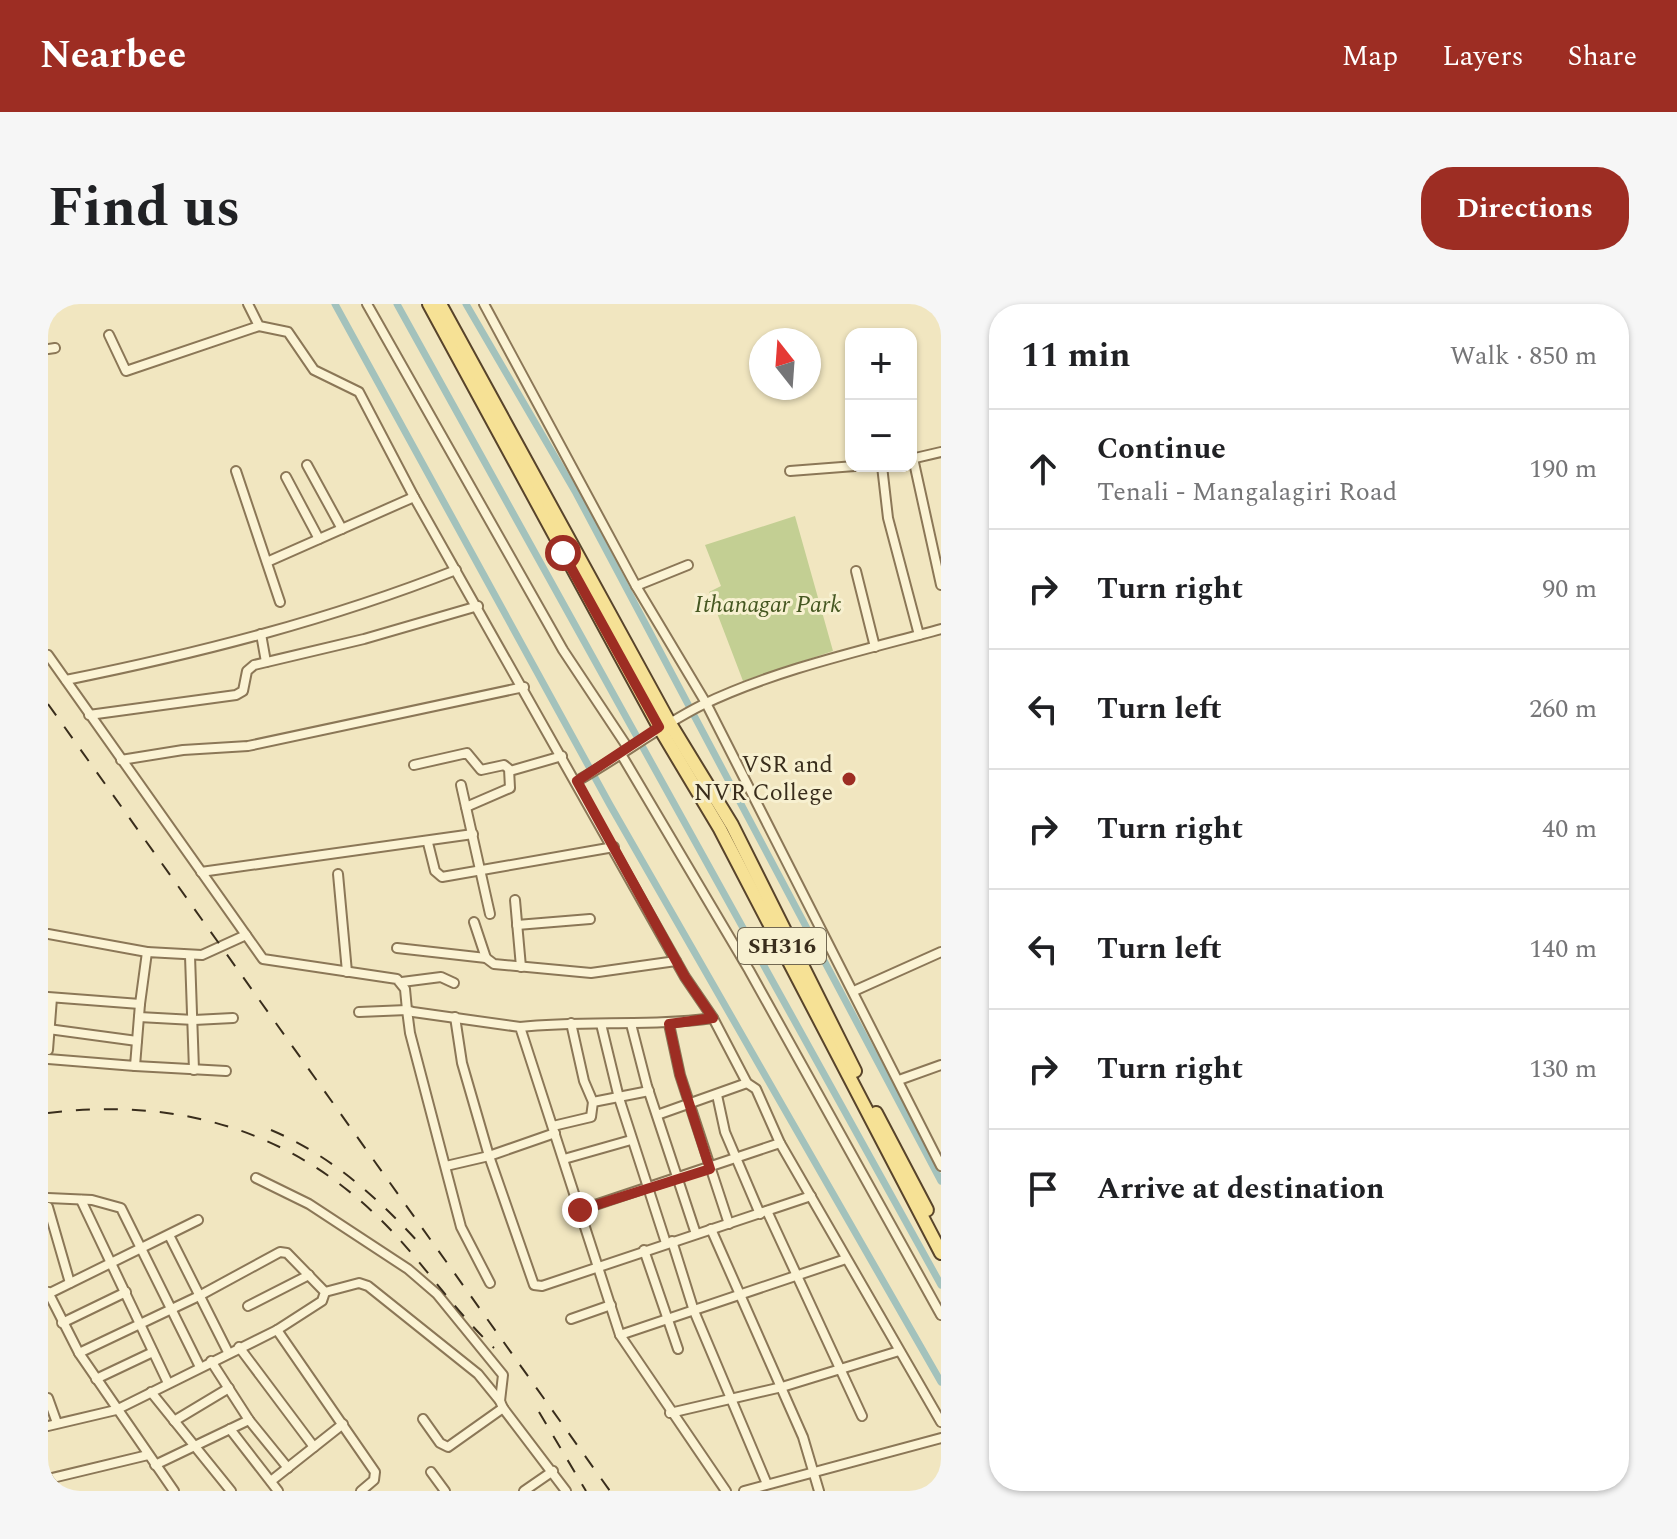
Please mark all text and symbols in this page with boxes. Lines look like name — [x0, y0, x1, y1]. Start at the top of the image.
text: Nearbee — [40, 27, 186, 85]
text: Map — [1342, 35, 1398, 78]
text: Layers — [1442, 35, 1524, 78]
text: Share — [1568, 35, 1637, 78]
text: Find us — [48, 166, 241, 251]
button: Directions — [1421, 167, 1629, 250]
north arrow — [749, 328, 821, 400]
map controls — [845, 328, 917, 472]
button: + — [845, 328, 917, 400]
text: 11 min — [1021, 330, 1131, 382]
text: Walk · 850 m — [1450, 336, 1597, 376]
button: − — [845, 400, 917, 472]
text: Continue — [1097, 426, 1226, 472]
icon: ahead — [1021, 447, 1065, 491]
text: 190 m — [1529, 449, 1597, 489]
text: Tenali - Mangalagiri Road — [1097, 472, 1397, 512]
route start — [545, 535, 581, 571]
text: Turn right — [1097, 566, 1243, 612]
icon: right — [1021, 567, 1065, 611]
text: 90 m — [1542, 569, 1597, 609]
park label: Ithanagar Park — [695, 587, 841, 623]
text: Turn left — [1097, 686, 1222, 732]
icon: left — [1021, 687, 1065, 731]
text: 260 m — [1529, 689, 1597, 729]
place label: VSR and NVR College — [694, 747, 833, 811]
marker: VSR and NVR College — [840, 770, 858, 788]
text: Turn right — [1097, 806, 1243, 852]
icon: right — [1021, 807, 1065, 851]
text: 40 m — [1542, 809, 1597, 849]
text: Turn left — [1097, 926, 1222, 972]
icon: left — [1021, 927, 1065, 971]
road number: SH316 — [738, 928, 826, 964]
text: 140 m — [1529, 929, 1597, 969]
text: Turn right — [1097, 1046, 1243, 1092]
icon: right — [1021, 1047, 1065, 1091]
text: 130 m — [1529, 1049, 1597, 1089]
text: Arrive at destination — [1097, 1166, 1384, 1212]
icon: arrive — [1021, 1167, 1065, 1211]
route end — [562, 1192, 598, 1228]

